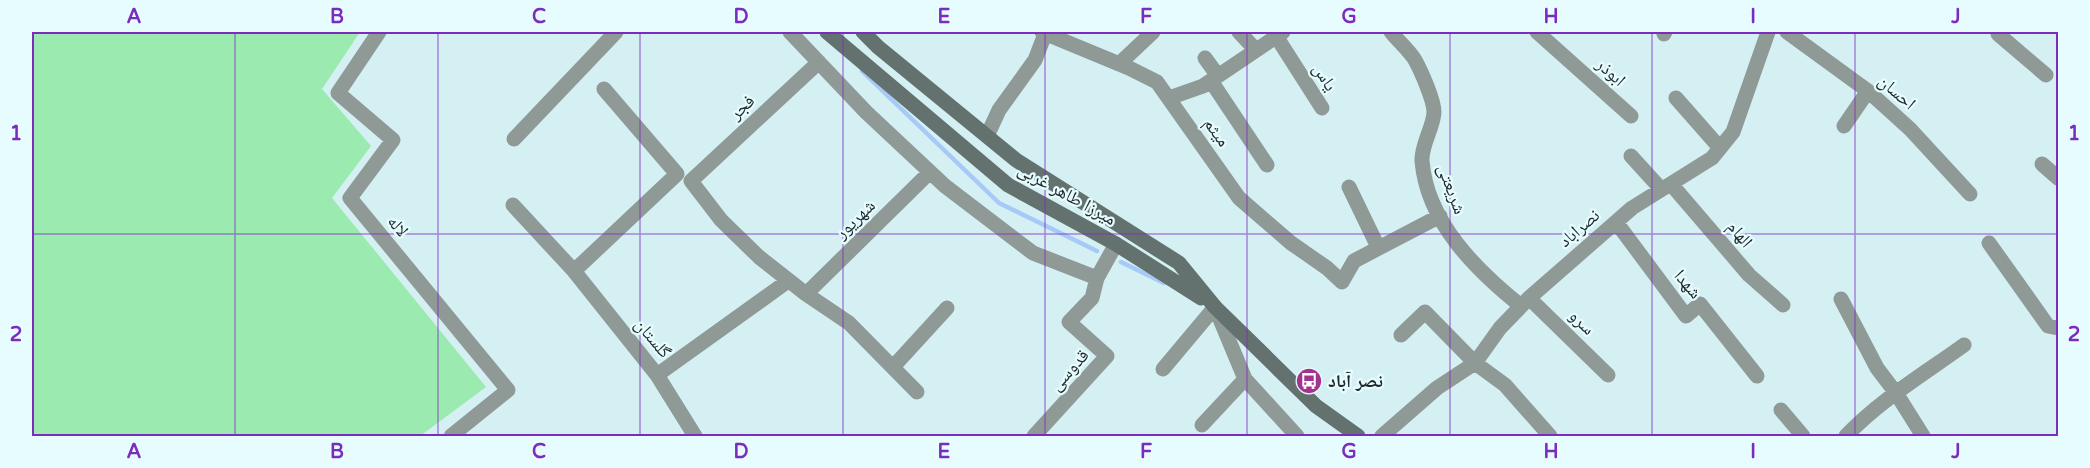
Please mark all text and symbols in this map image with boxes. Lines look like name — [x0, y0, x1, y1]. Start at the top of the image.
text: A — [127, 5, 142, 29]
text: B — [330, 5, 344, 29]
text: C — [532, 5, 546, 29]
text: D — [733, 5, 749, 29]
text: E — [938, 5, 951, 29]
text: F — [1140, 5, 1152, 29]
text: G — [1341, 5, 1357, 29]
text: H — [1543, 5, 1559, 29]
text: I — [1750, 5, 1756, 29]
text: J — [1950, 5, 1961, 29]
street label: ابوذر — [1591, 52, 1630, 91]
street label: یاس — [1308, 59, 1342, 95]
street label: احسان — [1874, 70, 1920, 114]
street label: فجر — [724, 90, 759, 125]
street label: میثم — [1198, 113, 1235, 151]
text: 1 — [10, 122, 22, 146]
text: 1 — [2068, 122, 2080, 146]
street label: میرزا طاهر غربی — [1014, 158, 1120, 230]
street label: شریعتی — [1433, 161, 1471, 217]
street label: شهریور — [830, 195, 880, 244]
street label: نصراباد — [1554, 204, 1604, 252]
street label: لاله — [383, 211, 413, 241]
street label: الهام — [1722, 216, 1758, 253]
street label: شهدا — [1669, 265, 1707, 303]
street label: سرو — [1564, 305, 1600, 339]
street label: گلستان — [630, 314, 676, 363]
text: 2 — [10, 323, 22, 347]
text: 2 — [2068, 323, 2080, 347]
street label: قدوسی — [1045, 345, 1093, 395]
bus stop icon: نصر آباد — [1294, 366, 1324, 396]
place label: نصر آباد — [1328, 370, 1383, 392]
text: A — [127, 440, 142, 464]
text: B — [330, 440, 344, 464]
text: C — [532, 440, 546, 464]
text: D — [733, 440, 749, 464]
text: E — [938, 440, 951, 464]
text: F — [1140, 440, 1152, 464]
text: G — [1341, 440, 1357, 464]
text: H — [1543, 440, 1559, 464]
text: I — [1750, 440, 1756, 464]
text: J — [1950, 440, 1961, 464]

